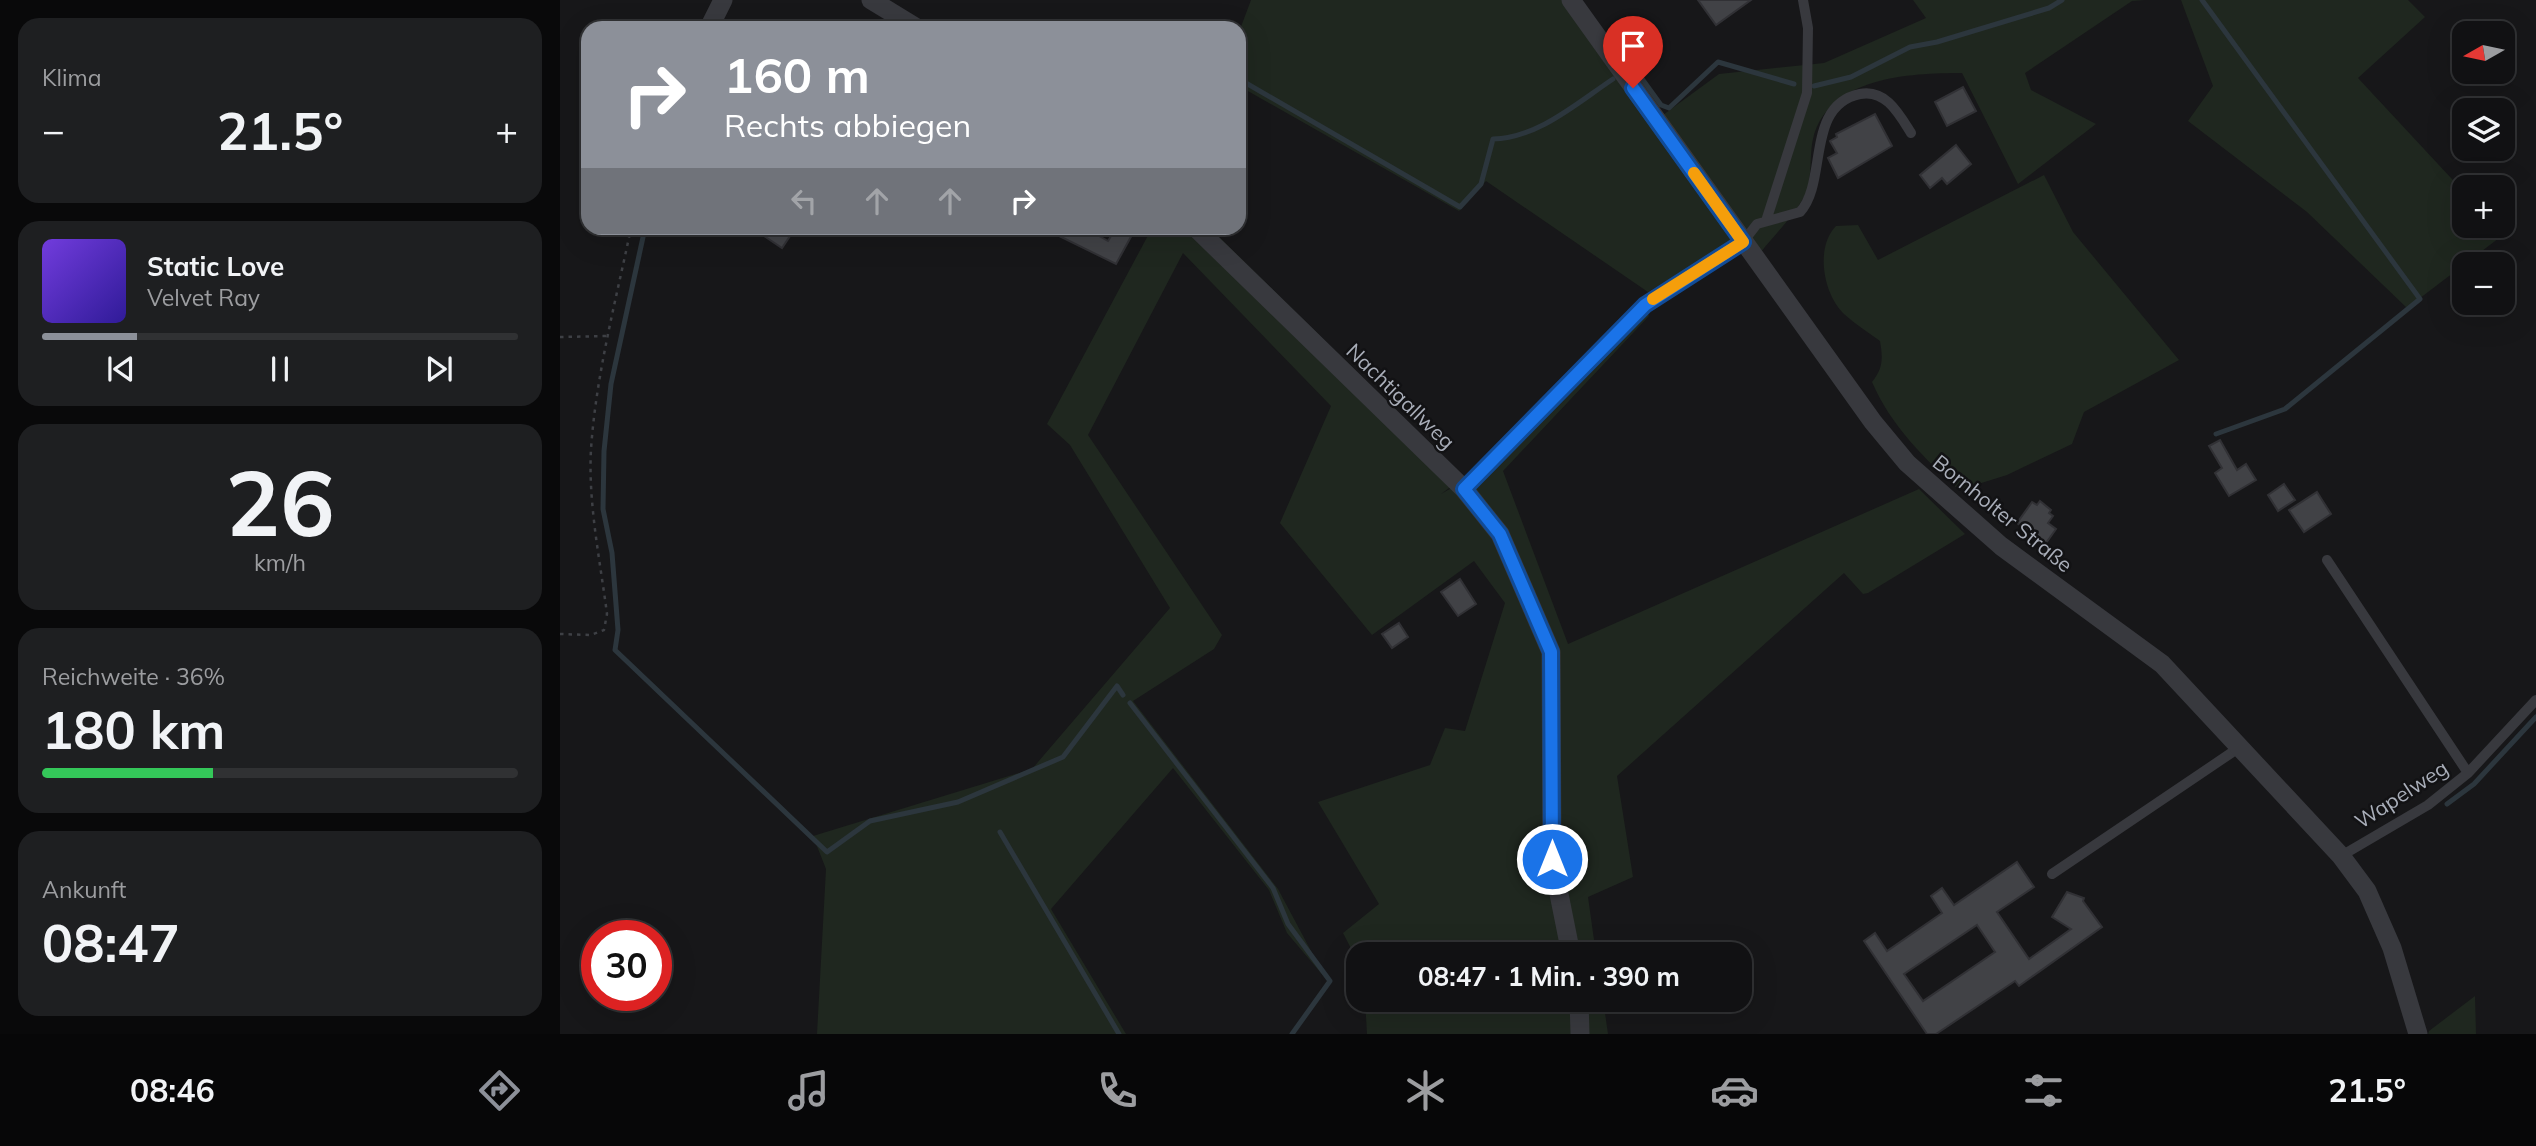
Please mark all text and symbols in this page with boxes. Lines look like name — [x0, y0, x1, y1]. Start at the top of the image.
pin — [1603, 16, 1663, 88]
north arrow — [2452, 21, 2515, 84]
map controls — [2452, 21, 2515, 315]
icon: arrive — [1614, 27, 1652, 65]
text: 160 m — [724, 44, 870, 105]
icon: right — [609, 49, 700, 140]
text: Klima — [42, 63, 102, 92]
text: 21.5° — [217, 98, 343, 163]
button: layers — [2452, 98, 2515, 161]
text: Rechts abbiegen — [724, 105, 971, 145]
text: − — [42, 106, 65, 154]
text: + — [495, 106, 518, 154]
button: + — [2452, 175, 2515, 238]
icon: left — [785, 182, 823, 220]
icon: ahead — [858, 182, 896, 220]
icon: ahead — [931, 182, 969, 220]
icon: right — [1004, 182, 1042, 220]
text: Static Love — [147, 250, 284, 283]
button: − — [2452, 252, 2515, 315]
text: Velvet Ray — [147, 283, 260, 312]
street label: Nachtigallweg — [1341, 338, 1461, 454]
icon: previous — [102, 350, 140, 388]
icon: pause — [261, 350, 299, 388]
icon: next — [420, 350, 458, 388]
text: 26 — [225, 445, 335, 559]
street label: Bornholter Straße — [1928, 449, 2078, 577]
text: km/h — [254, 548, 306, 577]
text: Reichweite · 36% — [42, 662, 225, 691]
text: 180 km — [42, 697, 225, 762]
street label: Wapelweg — [2349, 754, 2453, 834]
position arrow — [1515, 822, 1589, 896]
text: Ankunft — [42, 875, 126, 904]
text: 08:47 — [42, 910, 180, 975]
speed limit sign: 30 — [581, 920, 672, 1011]
text: 08:47 · 1 Min. · 390 m — [1418, 960, 1680, 993]
icon: directions — [475, 1066, 524, 1115]
icon: music — [784, 1066, 833, 1115]
icon: phone — [1093, 1066, 1142, 1115]
icon: climate — [1401, 1066, 1450, 1115]
icon: car — [1710, 1066, 1759, 1115]
icon: filters — [2019, 1066, 2068, 1115]
text: 08:46 — [130, 1070, 215, 1110]
text: 21.5° — [2328, 1070, 2406, 1110]

